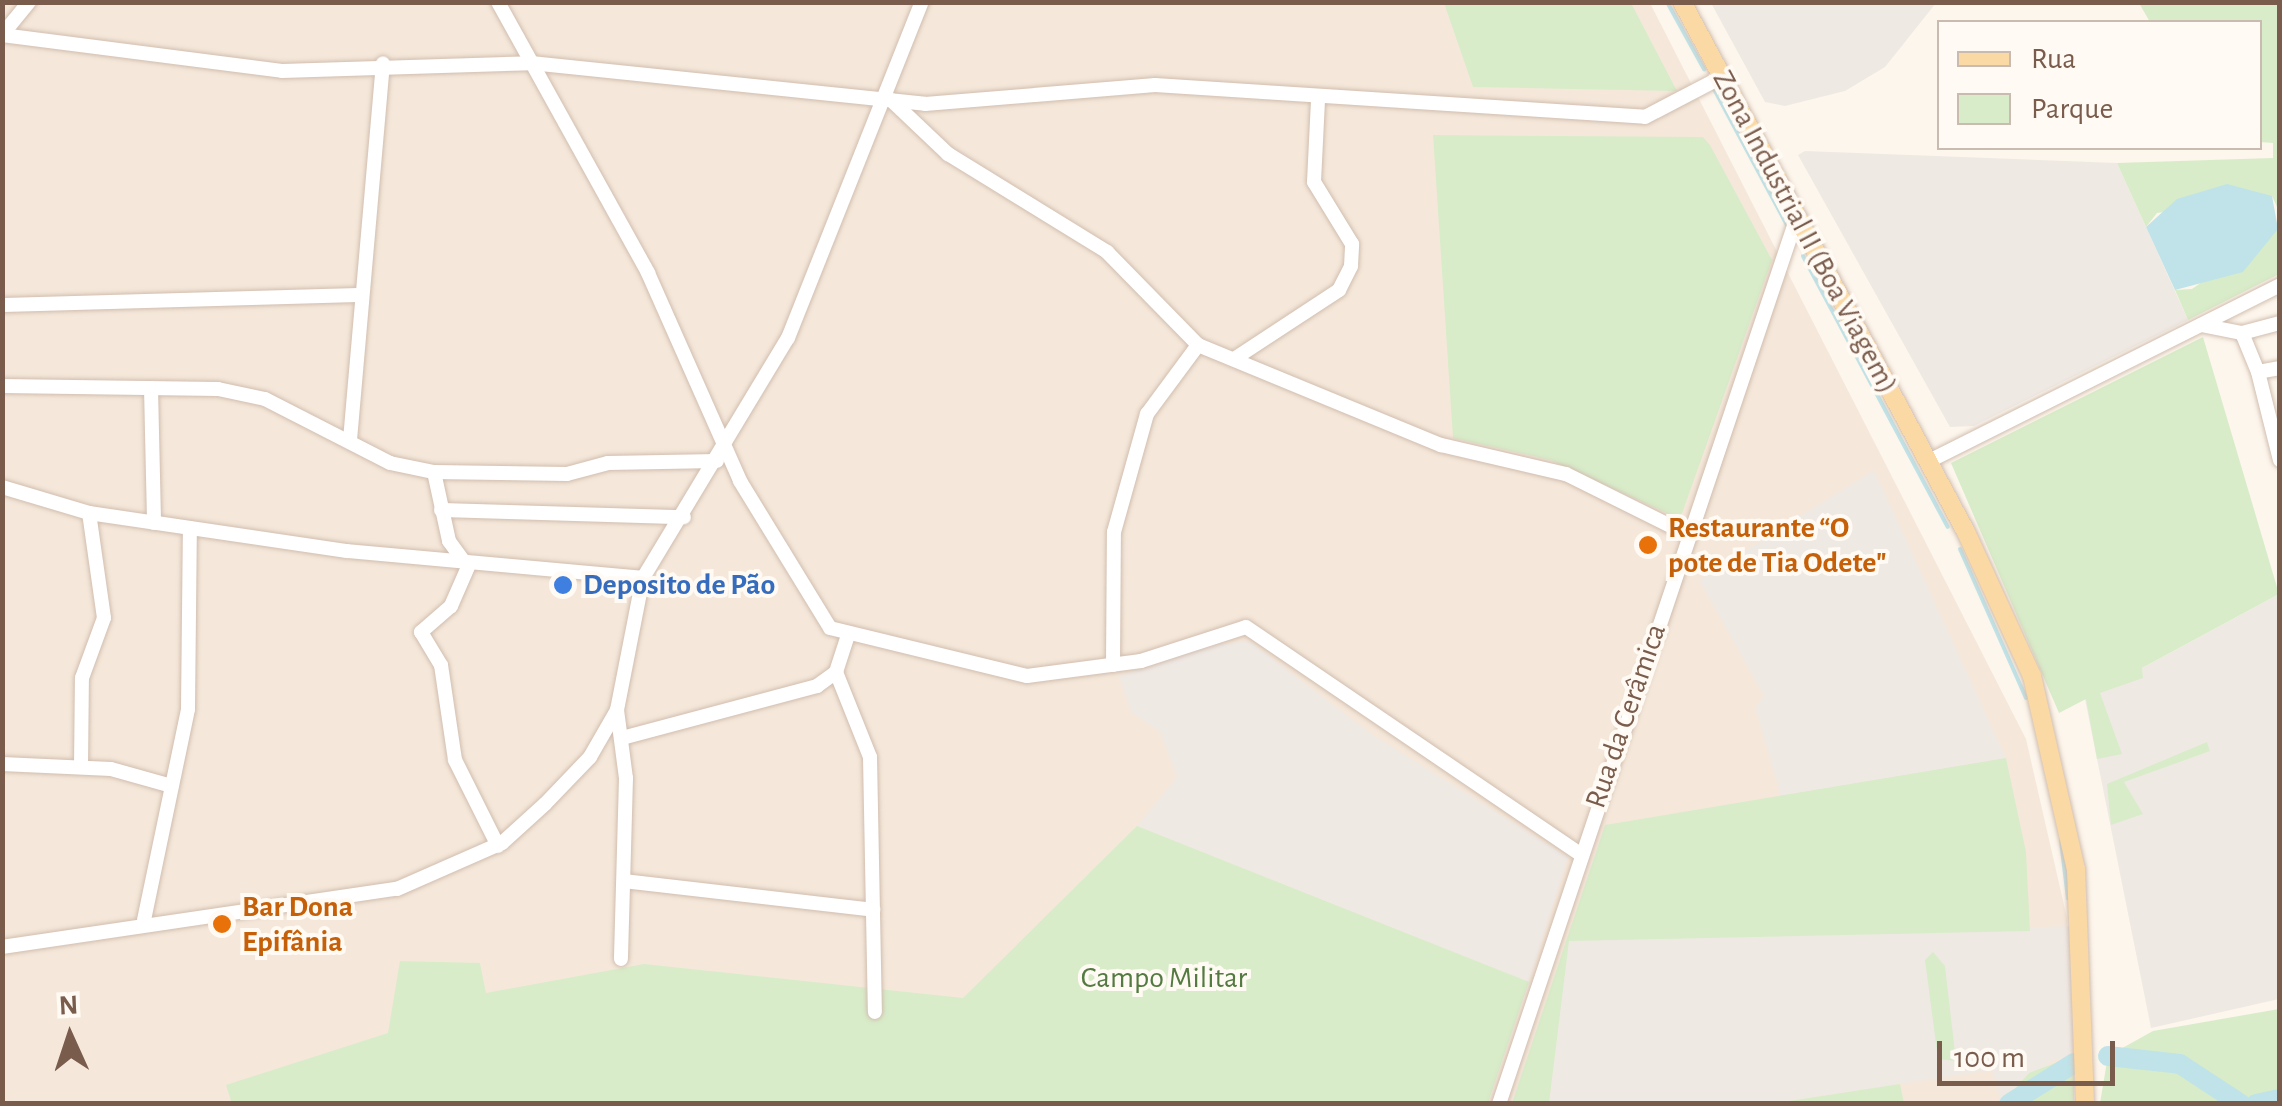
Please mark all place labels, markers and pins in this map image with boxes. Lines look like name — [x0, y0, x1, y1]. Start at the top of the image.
place label: Restaurante “O pote de Tia Odete" — [1668, 510, 1887, 580]
marker: Restaurante “O pote de Tia Odete" — [1637, 534, 1659, 556]
place label: Deposito de Pão — [583, 567, 775, 603]
marker: Deposito de Pão — [552, 574, 574, 596]
place label: Bar Dona Epifânia — [242, 889, 353, 960]
marker: Bar Dona Epifânia — [211, 913, 233, 935]

